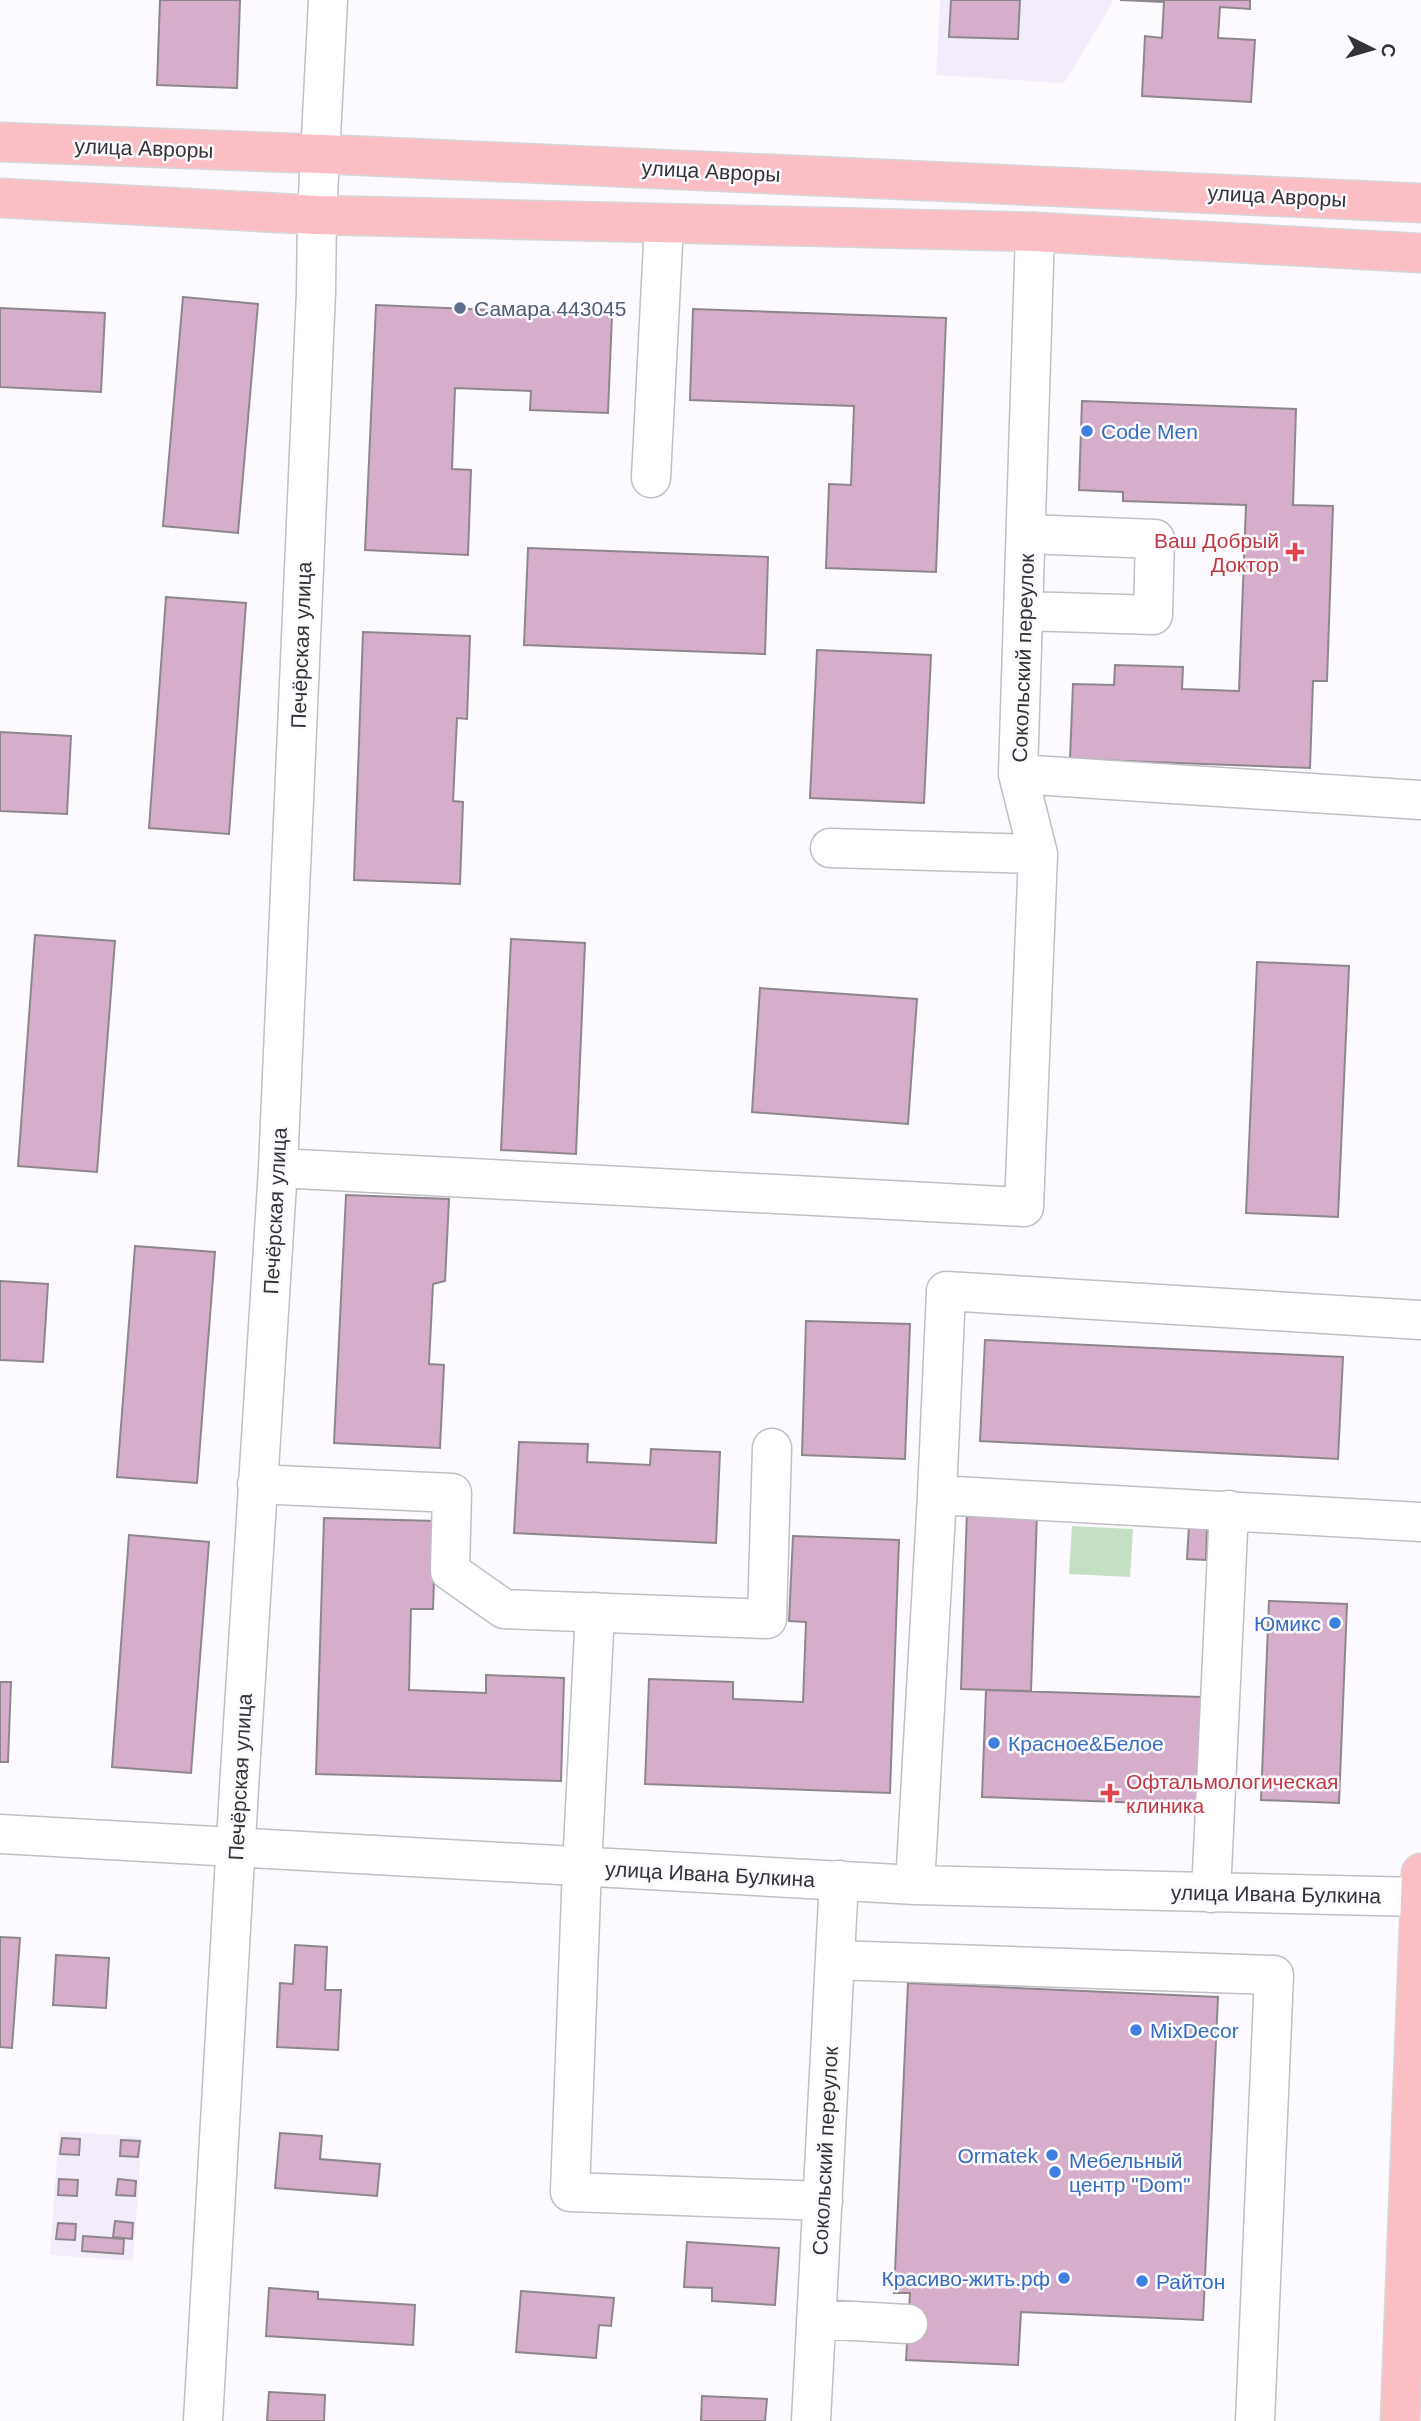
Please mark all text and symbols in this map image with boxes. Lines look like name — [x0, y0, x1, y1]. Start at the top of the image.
north arrow — [1337, 14, 1407, 84]
text: С — [1377, 43, 1399, 58]
street label: улица Авроры — [74, 134, 214, 162]
street label: улица Авроры — [641, 156, 781, 186]
street label: улица Авроры — [1207, 181, 1347, 211]
place label: Самара 443045 — [474, 297, 626, 320]
marker: Самара 443045 — [452, 300, 468, 316]
place label: Code Men — [1101, 420, 1198, 443]
marker: Code Men — [1079, 423, 1095, 439]
place label: Ваш Добрый Доктор — [1154, 529, 1279, 576]
marker: Ваш Добрый Доктор — [1285, 542, 1305, 562]
street label: Сокольский переулок — [1008, 552, 1038, 763]
street label: Печёрская улица — [287, 561, 315, 729]
street label: Печёрская улица — [259, 1127, 291, 1295]
place label: Юмикс — [1254, 1612, 1321, 1635]
marker: Юмикс — [1327, 1615, 1343, 1631]
street label: Печёрская улица — [224, 1693, 256, 1861]
place label: Красное&Белое — [1008, 1732, 1164, 1755]
marker: Красное&Белое — [986, 1735, 1002, 1751]
place label: Офтальмологическая клиника — [1126, 1770, 1338, 1817]
marker: Офтальмологическая клиника — [1100, 1783, 1120, 1803]
street label: улица Ивана Булкина — [604, 1857, 816, 1891]
street label: улица Ивана Булкина — [1171, 1881, 1382, 1907]
place label: MixDecor — [1150, 2019, 1239, 2042]
marker: MixDecor — [1128, 2022, 1144, 2038]
street label: Сокольский переулок — [808, 2045, 842, 2256]
place label: Ormatek — [957, 2144, 1038, 2167]
marker: Ormatek — [1044, 2147, 1060, 2163]
place label: Мебельный центр "Dom" — [1069, 2149, 1190, 2196]
marker: Мебельный центр "Dom" — [1047, 2164, 1063, 2180]
place label: Красиво-жить.рф — [881, 2267, 1050, 2290]
marker: Красиво-жить.рф — [1056, 2270, 1072, 2286]
place label: Райтон — [1156, 2270, 1225, 2293]
marker: Райтон — [1134, 2273, 1150, 2289]

